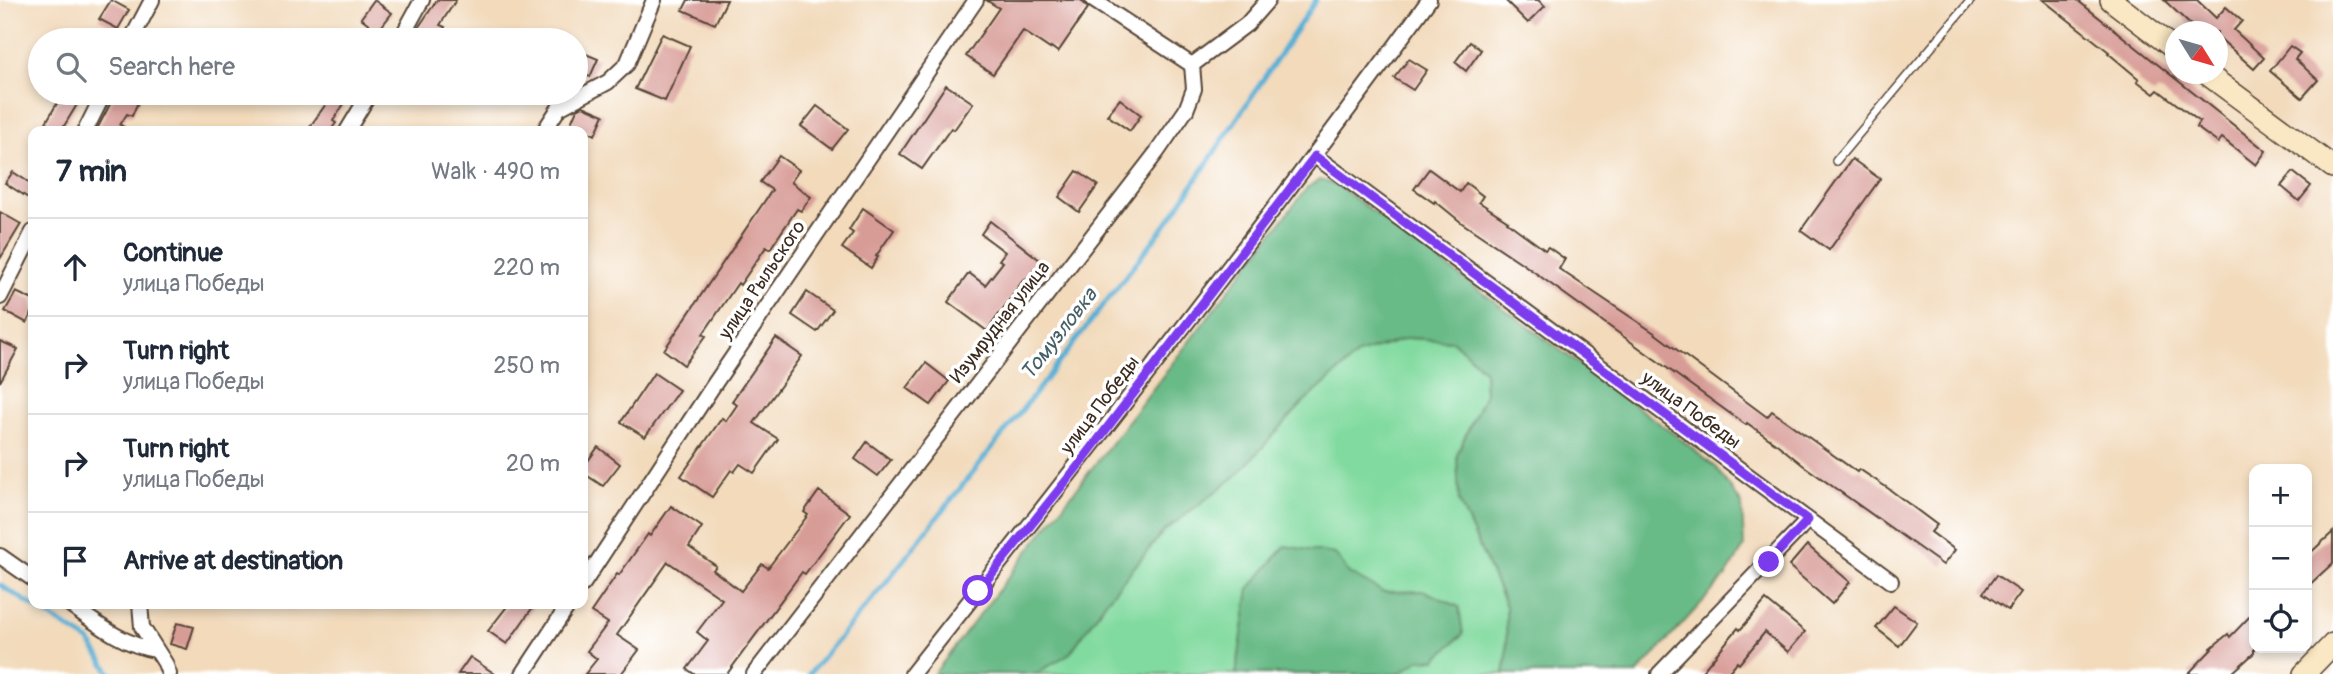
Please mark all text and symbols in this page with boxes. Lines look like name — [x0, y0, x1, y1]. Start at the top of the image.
north arrow — [2165, 21, 2228, 84]
search box — [28, 28, 588, 105]
icon: search — [52, 48, 90, 86]
text: Search here — [108, 51, 235, 83]
text: 7 min — [56, 153, 127, 190]
text: Walk · 490 m — [431, 157, 560, 186]
street label: улица Рыльского — [713, 216, 811, 345]
text: Continue — [123, 237, 223, 269]
icon: ahead — [56, 248, 94, 286]
text: 220 m — [493, 253, 560, 282]
street label: Изумрудная улица — [945, 256, 1055, 388]
text: улица Победы — [123, 269, 265, 298]
water label: Томузловка — [1015, 282, 1104, 385]
text: Turn right — [123, 335, 229, 367]
icon: right — [56, 346, 94, 384]
text: 250 m — [494, 351, 560, 380]
street label: улица Победы — [1055, 351, 1145, 460]
street label: улица Победы — [1636, 365, 1745, 454]
text: улица Победы — [123, 367, 265, 396]
text: Turn right — [123, 433, 229, 465]
icon: right — [56, 444, 94, 482]
text: 20 m — [506, 449, 560, 478]
map controls — [2249, 464, 2312, 653]
button: + — [2249, 464, 2312, 527]
text: улица Победы — [123, 465, 265, 494]
button: − — [2249, 527, 2312, 590]
icon: arrive — [56, 542, 94, 580]
text: Arrive at destination — [123, 545, 343, 577]
route end — [1753, 546, 1784, 577]
route start — [962, 575, 993, 606]
button: locate — [2249, 590, 2312, 653]

